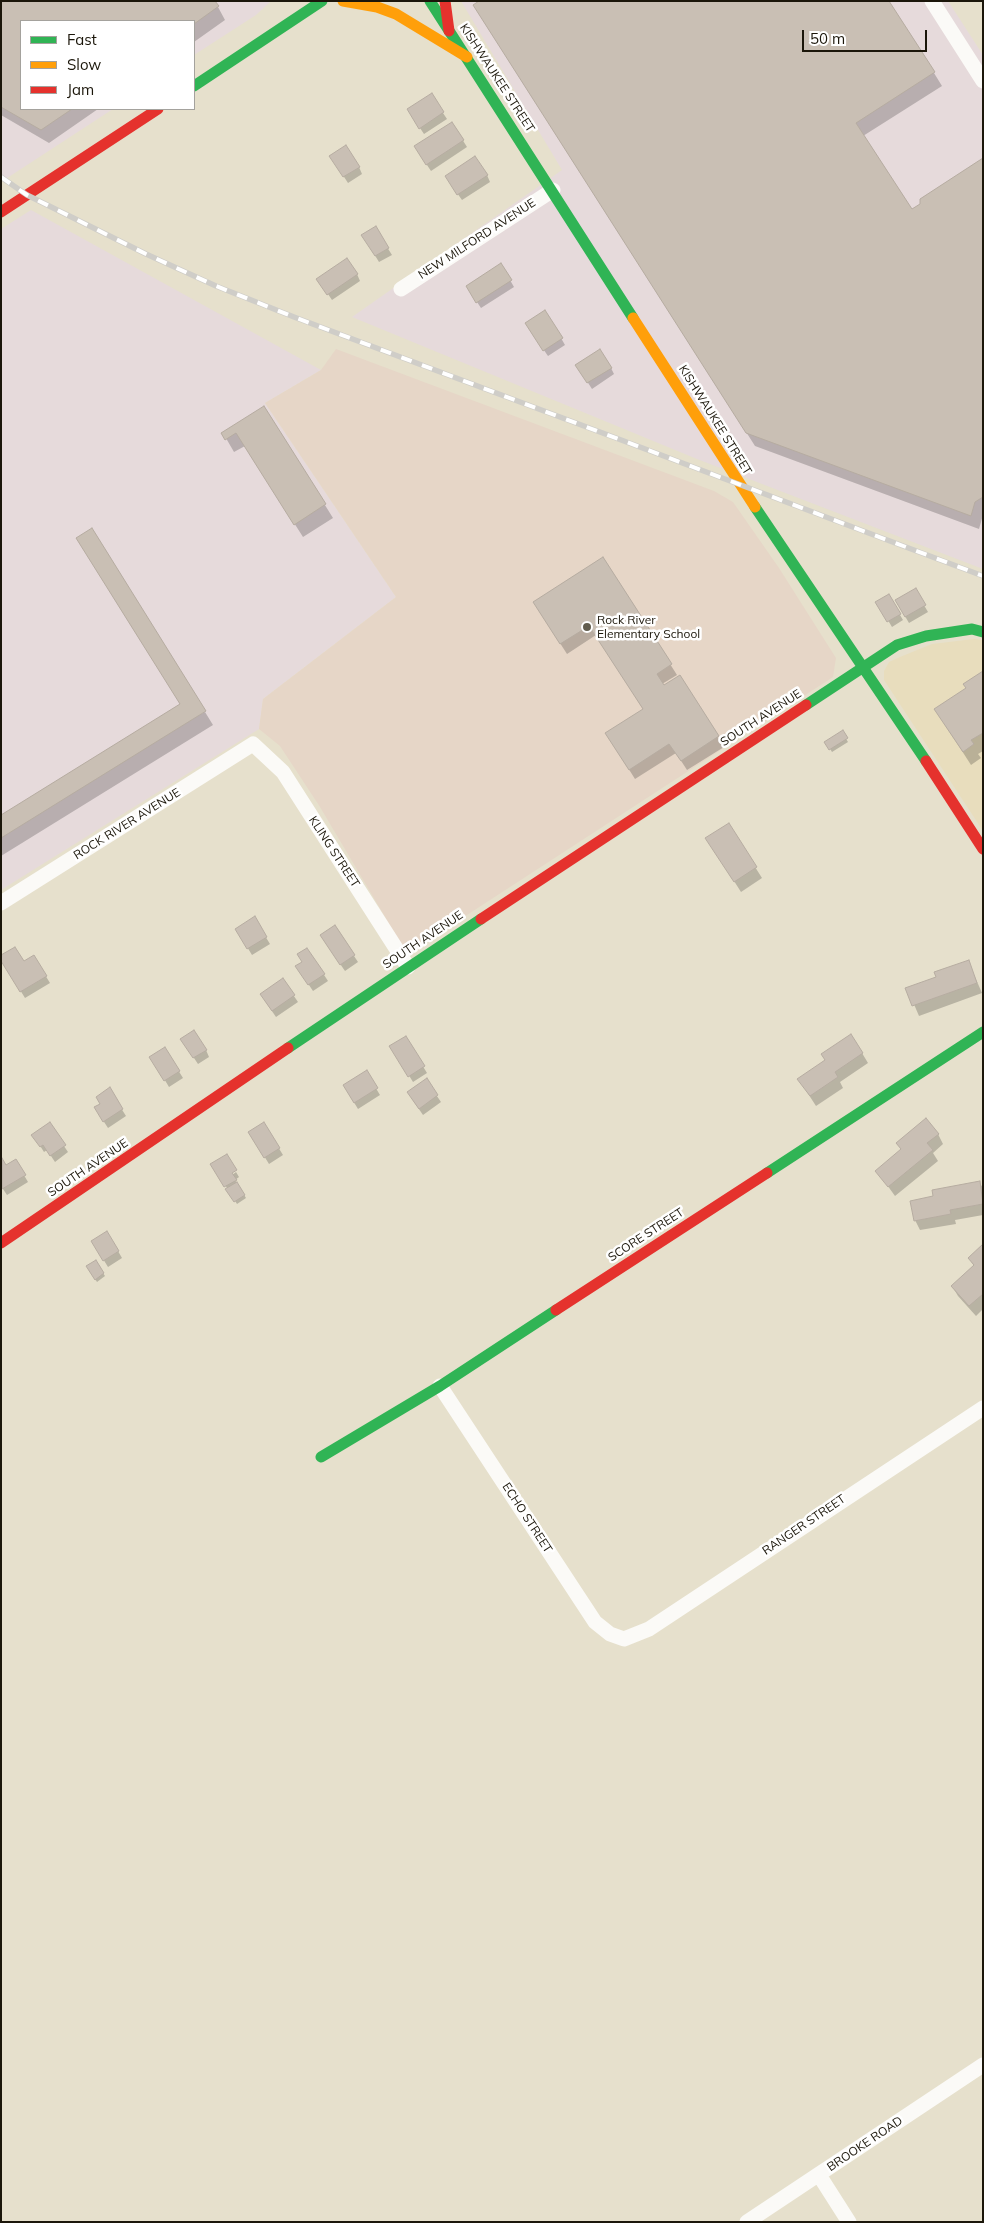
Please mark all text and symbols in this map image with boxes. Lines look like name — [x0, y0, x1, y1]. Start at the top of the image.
legend — [20, 20, 195, 110]
scale bar — [804, 20, 929, 52]
street label: KISHWAUKEE STREET — [457, 21, 537, 135]
text: 50 m — [810, 29, 845, 48]
text: Fast — [67, 30, 97, 49]
text: Slow — [67, 55, 101, 74]
text: Jam — [67, 80, 94, 99]
street label: NEW MILFORD AVENUE — [416, 196, 538, 282]
street label: KISHWAUKEE STREET — [675, 363, 755, 477]
place label: Rock River Elementary School — [597, 613, 700, 641]
marker: Rock River Elementary School — [581, 621, 593, 633]
street label: SOUTH AVENUE — [718, 687, 804, 749]
street label: ROCK RIVER AVENUE — [71, 785, 183, 863]
street label: KLING STREET — [306, 814, 362, 890]
street label: SOUTH AVENUE — [380, 908, 466, 972]
street label: SOUTH AVENUE — [45, 1136, 131, 1200]
street label: SCORE STREET — [605, 1205, 687, 1265]
street label: ECHO STREET — [499, 1480, 555, 1556]
street label: RANGER STREET — [760, 1492, 848, 1558]
street label: BROOKE ROAD — [825, 2113, 905, 2175]

